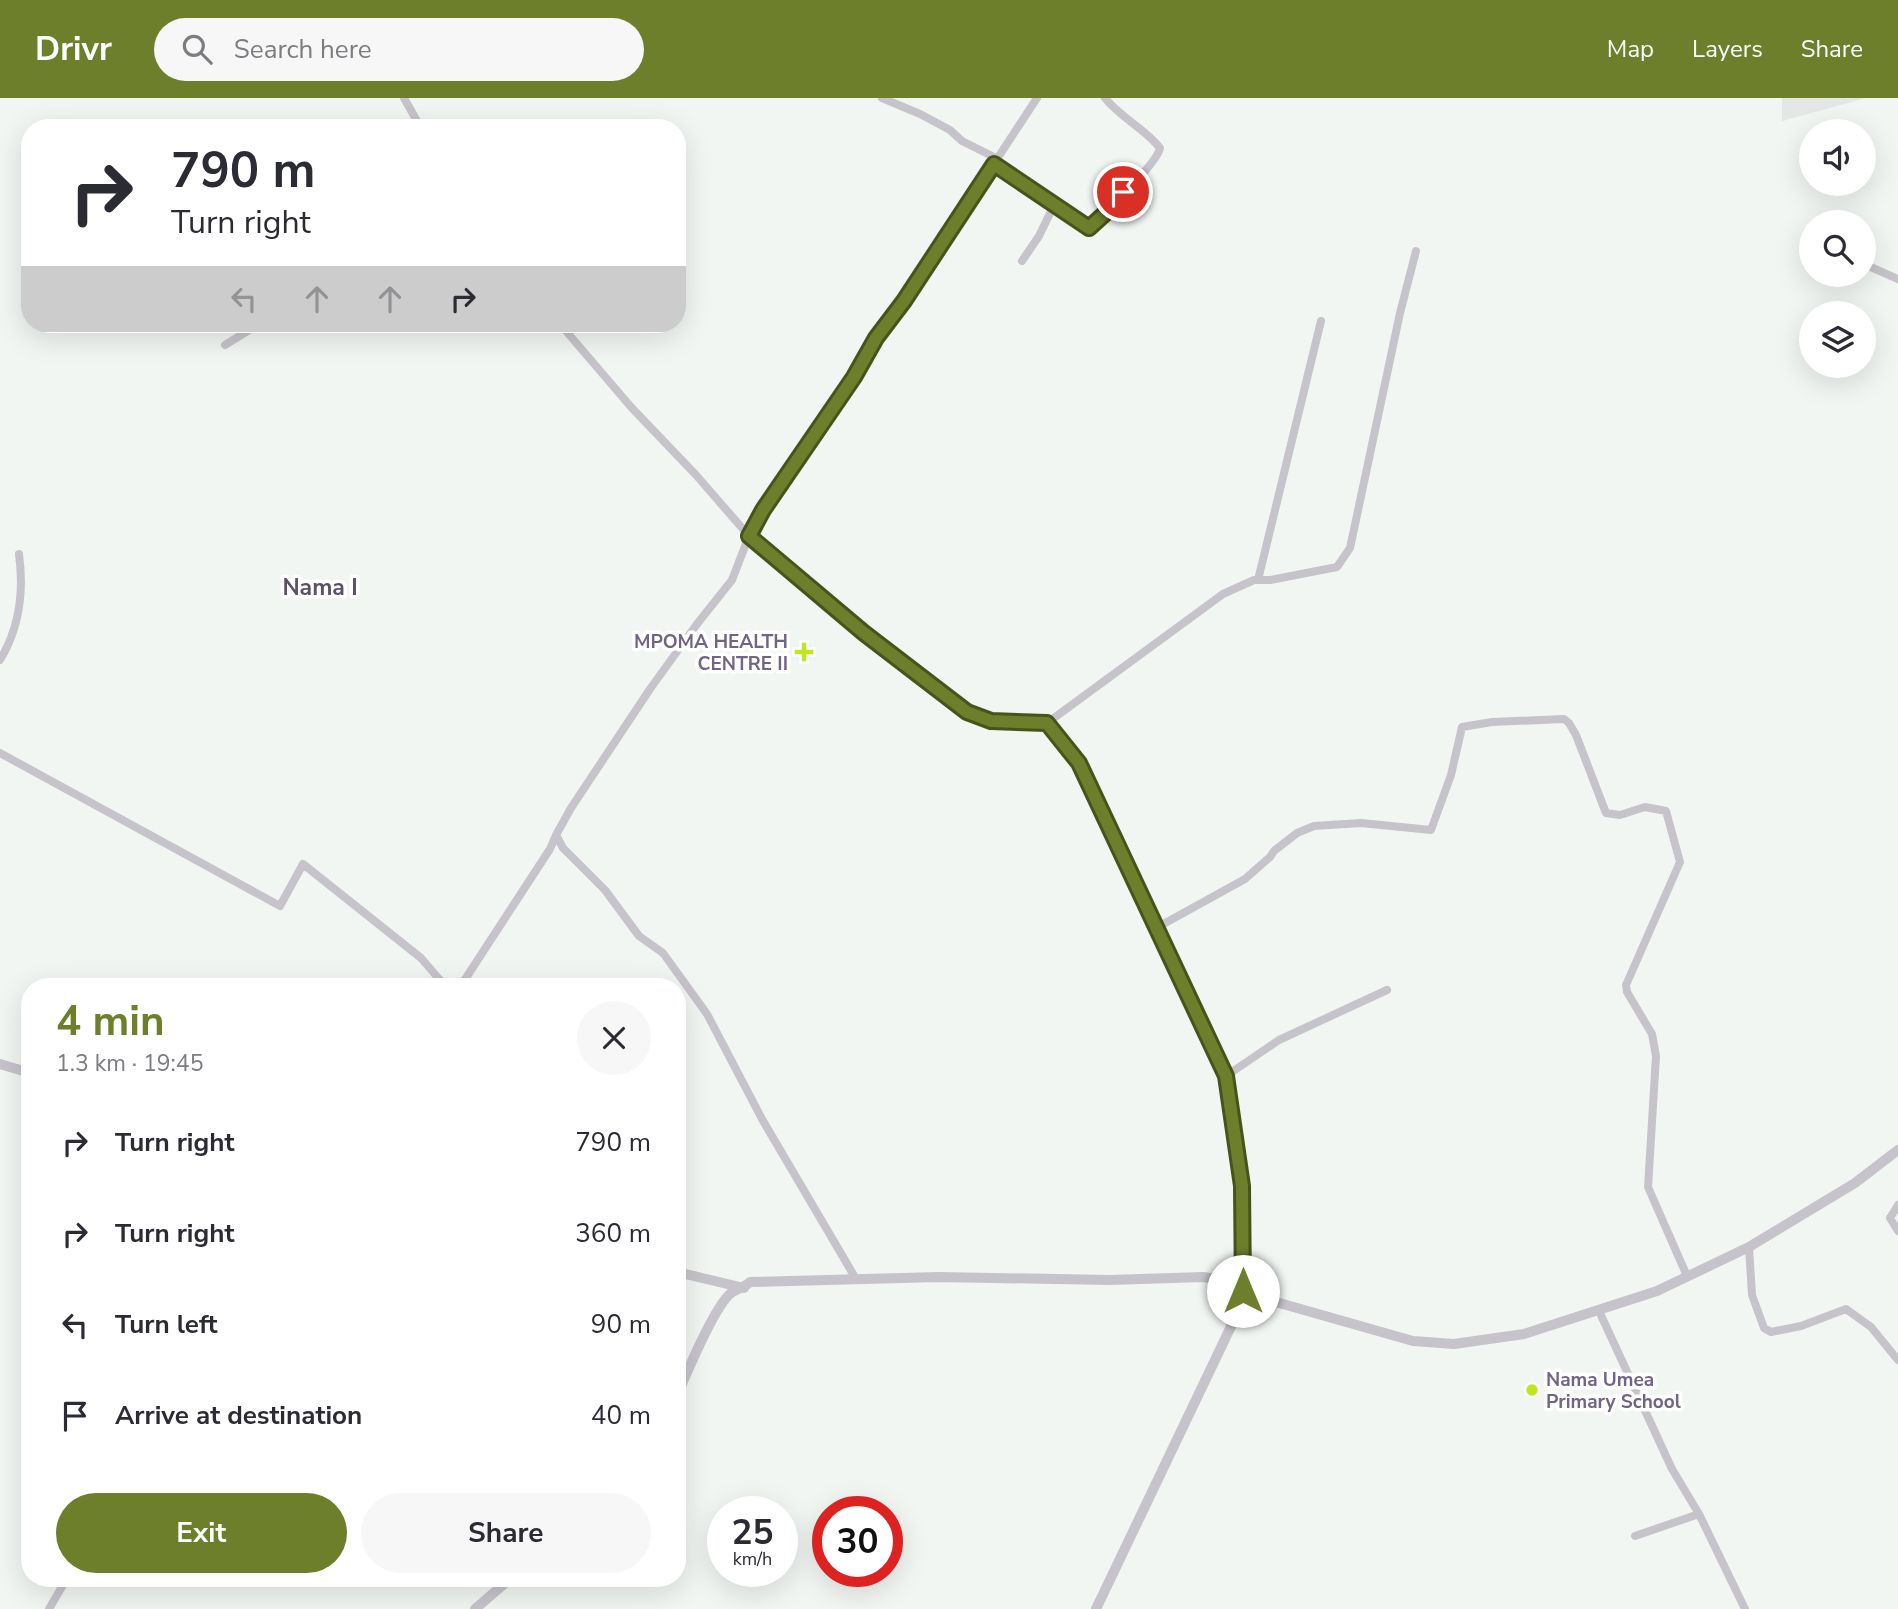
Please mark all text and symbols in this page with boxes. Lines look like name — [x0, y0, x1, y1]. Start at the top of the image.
search box — [154, 18, 644, 81]
text: Drivr — [35, 27, 112, 72]
icon: search — [178, 30, 216, 68]
text: Search here — [234, 32, 372, 67]
text: Map — [1607, 33, 1654, 65]
text: Layers — [1692, 33, 1763, 65]
text: Share — [1801, 33, 1863, 65]
map controls — [1799, 119, 1876, 378]
button: sound — [1799, 119, 1876, 196]
text: 790 m — [171, 137, 315, 204]
icon: right — [56, 147, 147, 238]
pin — [1093, 162, 1153, 222]
icon: arrive — [1104, 173, 1142, 211]
text: Turn right — [171, 201, 311, 244]
button: search — [1799, 210, 1876, 287]
icon: left — [225, 280, 263, 318]
icon: ahead — [298, 280, 336, 318]
icon: ahead — [371, 280, 409, 318]
icon: right — [444, 280, 482, 318]
button: layers — [1799, 301, 1876, 378]
district label: Nama I — [282, 572, 358, 603]
place label: MPOMA HEALTH CENTRE II — [634, 629, 788, 677]
marker: MPOMA HEALTH CENTRE II — [794, 642, 814, 662]
text: 4 min — [56, 993, 165, 1050]
button: close — [577, 1001, 651, 1075]
text: 1.3 km · 19:45 — [56, 1048, 203, 1079]
icon: right — [56, 1124, 94, 1162]
text: Turn right — [115, 1125, 234, 1160]
text: 790 m — [575, 1125, 651, 1160]
icon: right — [56, 1215, 94, 1253]
text: Turn right — [115, 1216, 234, 1251]
text: 360 m — [575, 1216, 651, 1251]
position arrow — [1206, 1254, 1280, 1328]
icon: left — [56, 1306, 94, 1344]
text: Turn left — [115, 1307, 218, 1342]
text: 90 m — [591, 1307, 651, 1342]
place label: Nama Umea Primary School — [1546, 1367, 1681, 1415]
marker: Nama Umea Primary School — [1524, 1382, 1540, 1398]
icon: arrive — [56, 1397, 94, 1435]
text: Arrive at destination — [115, 1398, 362, 1433]
text: 40 m — [591, 1398, 651, 1433]
button: Exit — [56, 1493, 347, 1573]
button: Share — [361, 1493, 651, 1573]
speed limit sign: 30 — [812, 1496, 903, 1587]
text: 25 — [731, 1509, 774, 1556]
text: km/h — [733, 1547, 772, 1571]

